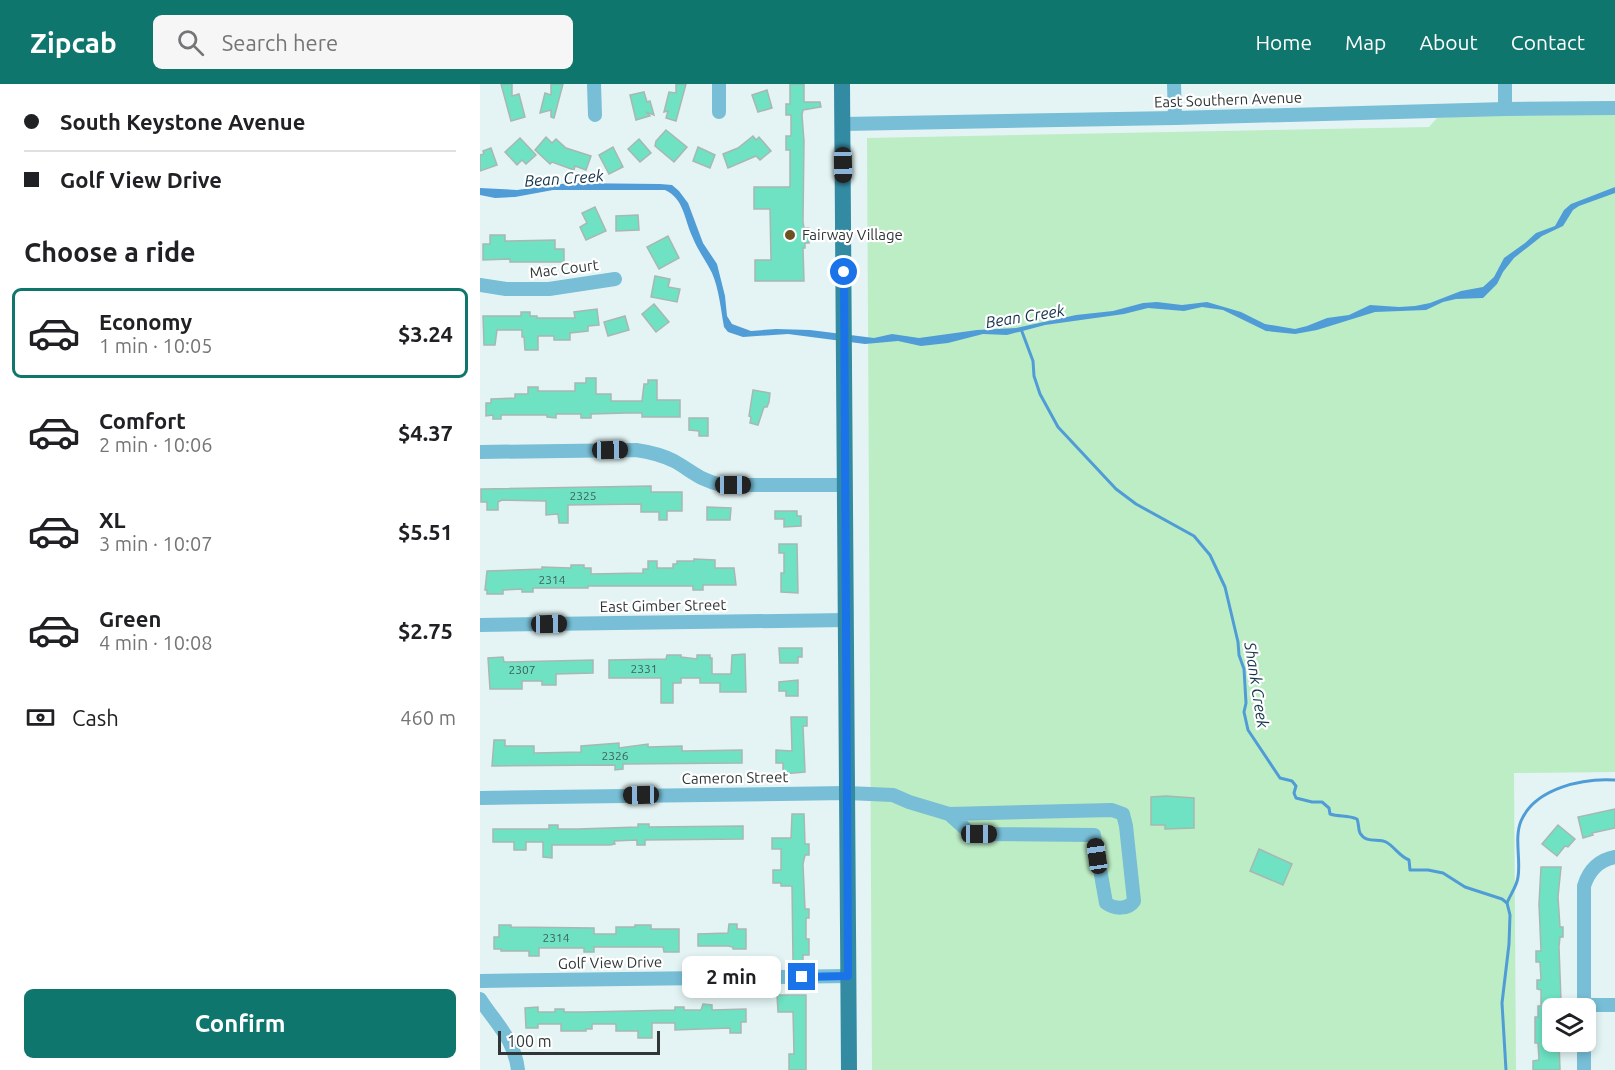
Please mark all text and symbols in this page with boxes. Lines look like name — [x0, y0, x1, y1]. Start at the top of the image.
search box — [153, 15, 573, 69]
icon: search — [174, 26, 207, 59]
text: Zipcab — [30, 27, 117, 58]
text: Search here — [222, 30, 338, 55]
text: Home — [1255, 30, 1312, 54]
text: Map — [1345, 30, 1386, 54]
text: About — [1419, 30, 1478, 54]
text: Contact — [1511, 30, 1585, 54]
street label: East Southern Avenue — [1154, 88, 1302, 111]
text: South Keystone Avenue — [60, 109, 305, 134]
car — [834, 147, 852, 183]
water label: Bean Creek — [524, 166, 605, 190]
text: Golf View Drive — [60, 167, 222, 192]
place label: Fairway Village — [802, 226, 903, 243]
marker: Fairway Village — [783, 228, 797, 242]
text: Choose a ride — [24, 237, 196, 267]
street label: Mac Court — [529, 256, 599, 281]
route start — [830, 258, 857, 285]
water label: Bean Creek — [984, 301, 1067, 331]
icon: car — [27, 306, 81, 360]
text: Economy — [99, 309, 192, 334]
text: $3.24 — [398, 321, 453, 346]
text: 1 min · 10:05 — [99, 334, 213, 357]
icon: car — [27, 405, 81, 459]
text: Comfort — [99, 408, 186, 433]
text: $4.37 — [398, 420, 453, 445]
text: 2 min · 10:06 — [99, 433, 213, 456]
car — [592, 441, 628, 459]
car — [715, 476, 751, 494]
house number: 2325 — [569, 489, 597, 502]
icon: car — [27, 504, 81, 558]
text: XL — [99, 507, 126, 532]
text: $5.51 — [398, 519, 453, 544]
text: 3 min · 10:07 — [99, 532, 213, 555]
house number: 2314 — [538, 573, 566, 586]
street label: East Gimber Street — [600, 596, 727, 615]
icon: car — [27, 603, 81, 657]
text: Green — [99, 606, 161, 631]
car — [531, 615, 567, 633]
text: $2.75 — [398, 618, 453, 643]
text: 4 min · 10:08 — [99, 631, 213, 654]
water label: Shank Creek — [1241, 640, 1273, 730]
house number: 2331 — [630, 662, 658, 675]
house number: 2307 — [508, 663, 536, 676]
icon: cash — [24, 701, 57, 734]
text: Cash — [72, 705, 119, 730]
text: 460 m — [400, 706, 456, 729]
house number: 2326 — [601, 749, 629, 762]
street label: Cameron Street — [682, 768, 788, 787]
car — [623, 786, 659, 804]
car — [961, 825, 997, 843]
car — [1086, 837, 1108, 875]
house number: 2314 — [542, 931, 570, 944]
street label: Golf View Drive — [558, 953, 662, 972]
callout: 2 min — [682, 956, 781, 998]
route end — [788, 963, 815, 990]
text: 2 min — [706, 965, 757, 988]
button: Confirm — [24, 989, 456, 1058]
map controls — [1542, 998, 1596, 1052]
button: layers — [1542, 998, 1596, 1052]
scale bar — [498, 1028, 660, 1056]
text: 100 m — [507, 1032, 552, 1050]

